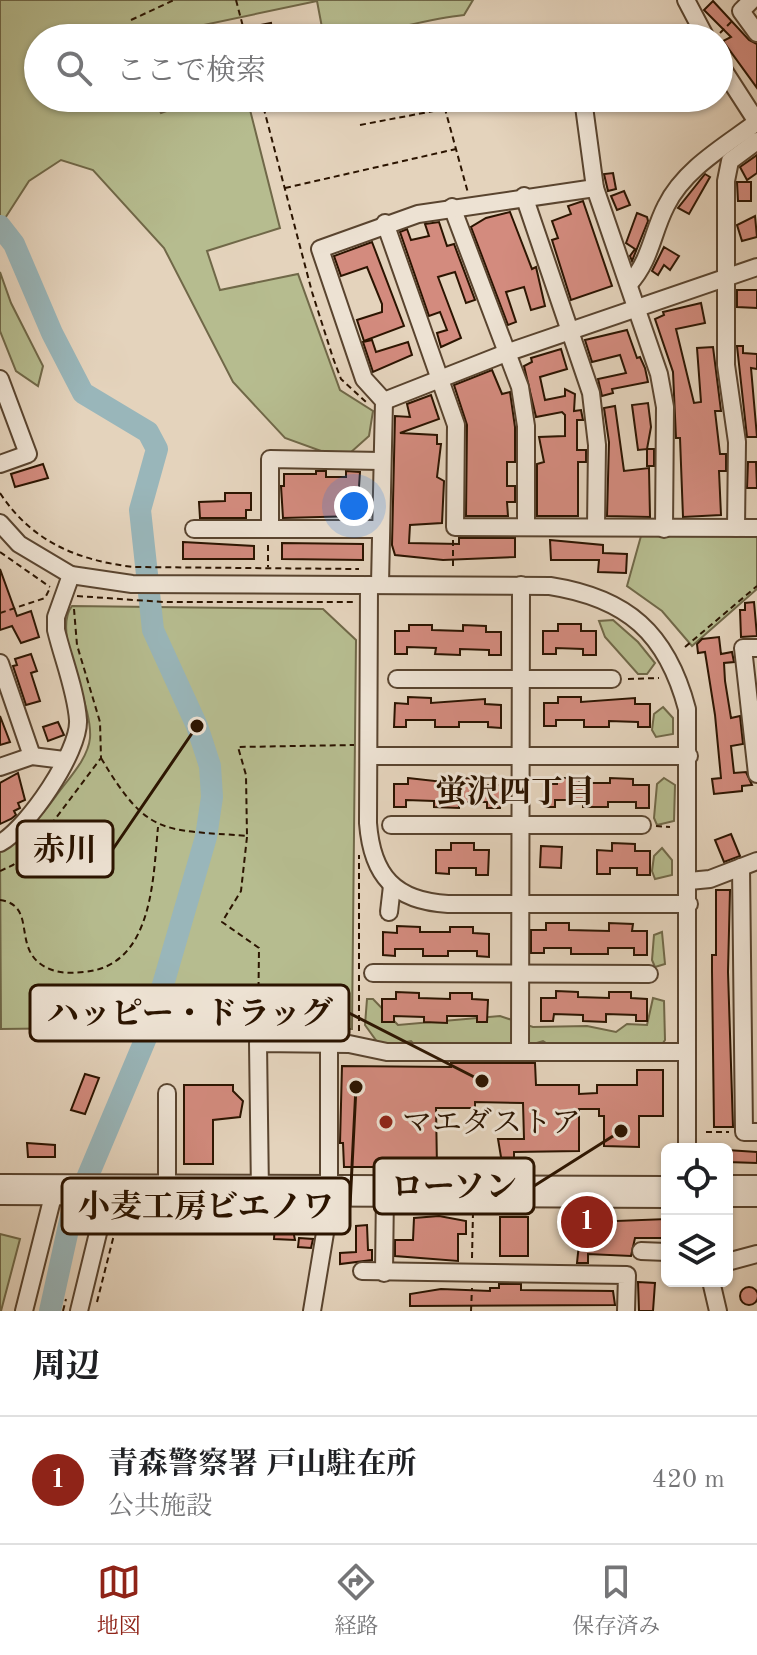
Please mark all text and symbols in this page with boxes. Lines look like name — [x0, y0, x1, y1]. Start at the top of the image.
search box — [24, 24, 733, 112]
icon: search — [52, 46, 96, 90]
text: ここで検索 — [116, 57, 266, 87]
your location — [334, 486, 374, 526]
district label: 蛍沢四丁目 — [435, 774, 595, 810]
callout: 赤川 — [17, 821, 113, 877]
text: 赤川 — [33, 832, 97, 868]
callout: ハッピー・ドラッグ — [30, 985, 349, 1041]
text: ハッピー・ドラッグ — [47, 996, 333, 1032]
place label: マエダストア — [402, 1107, 581, 1139]
marker: マエダストア — [377, 1113, 395, 1131]
map controls — [661, 1143, 733, 1287]
button: locate — [661, 1143, 733, 1215]
callout: ローソン — [374, 1158, 534, 1214]
text: ローソン — [391, 1173, 517, 1205]
callout: 小麦工房ビエノワ — [62, 1178, 350, 1234]
text: 小麦工房ビエノワ — [78, 1189, 334, 1225]
pin: 1 — [561, 1192, 613, 1252]
button: layers — [661, 1215, 733, 1287]
text: 周辺 — [32, 1351, 100, 1385]
text: 青森警察署 戸山駐在所 — [108, 1450, 416, 1480]
text: 1 — [50, 1467, 66, 1493]
text: 420 m — [652, 1467, 725, 1493]
text: 公共施設 — [108, 1494, 212, 1520]
tab: 地図 — [97, 1560, 141, 1641]
tab: 経路 — [334, 1560, 378, 1641]
tab: 保存済み — [572, 1560, 660, 1641]

